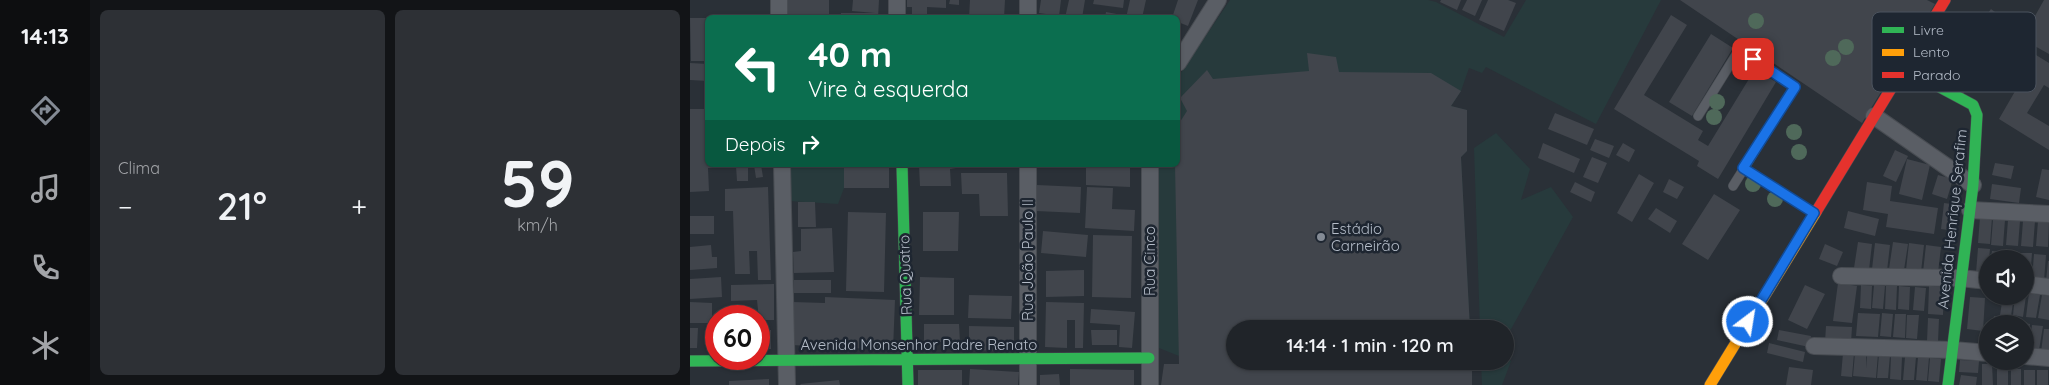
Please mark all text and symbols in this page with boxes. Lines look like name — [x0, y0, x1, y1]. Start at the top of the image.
legend — [1872, 12, 2036, 92]
text: Livre — [1913, 21, 1944, 39]
text: 14:13 — [21, 22, 69, 50]
text: 40 m — [808, 32, 892, 76]
icon: left — [725, 35, 790, 100]
pin — [1732, 38, 1774, 80]
text: Lento — [1913, 43, 1950, 61]
icon: arrive — [1739, 45, 1767, 73]
text: Parado — [1913, 66, 1960, 84]
text: Vire à esquerda — [808, 75, 969, 103]
icon: directions — [28, 93, 63, 128]
street label: Avenida Henrique Serafim — [1933, 128, 1971, 310]
icon: right — [796, 130, 824, 158]
text: Depois — [725, 132, 786, 156]
text: 59 — [500, 142, 575, 223]
text: Clima — [118, 158, 160, 178]
icon: music — [28, 171, 63, 206]
text: 21° — [217, 182, 267, 230]
text: − — [118, 189, 133, 224]
text: + — [351, 189, 367, 224]
street label: Rua João Paulo II — [1018, 199, 1037, 321]
text: km/h — [517, 215, 558, 235]
place label: Estádio Carneirão — [1331, 219, 1400, 255]
street label: Rua Cinco — [1140, 226, 1159, 296]
marker: Estádio Carneirão — [1315, 231, 1327, 243]
street label: Rua Quatro — [894, 234, 916, 316]
icon: phone — [28, 250, 63, 285]
map controls — [1979, 250, 2034, 370]
button: sound — [1979, 250, 2034, 305]
position arrow — [1721, 295, 1773, 347]
speed limit sign: 60 — [705, 305, 770, 370]
button: layers — [1979, 315, 2034, 370]
icon: climate — [28, 328, 63, 363]
text: 14:14 · 1 min · 120 m — [1286, 333, 1454, 357]
street label: Avenida Monsenhor Padre Renato — [801, 335, 1037, 354]

